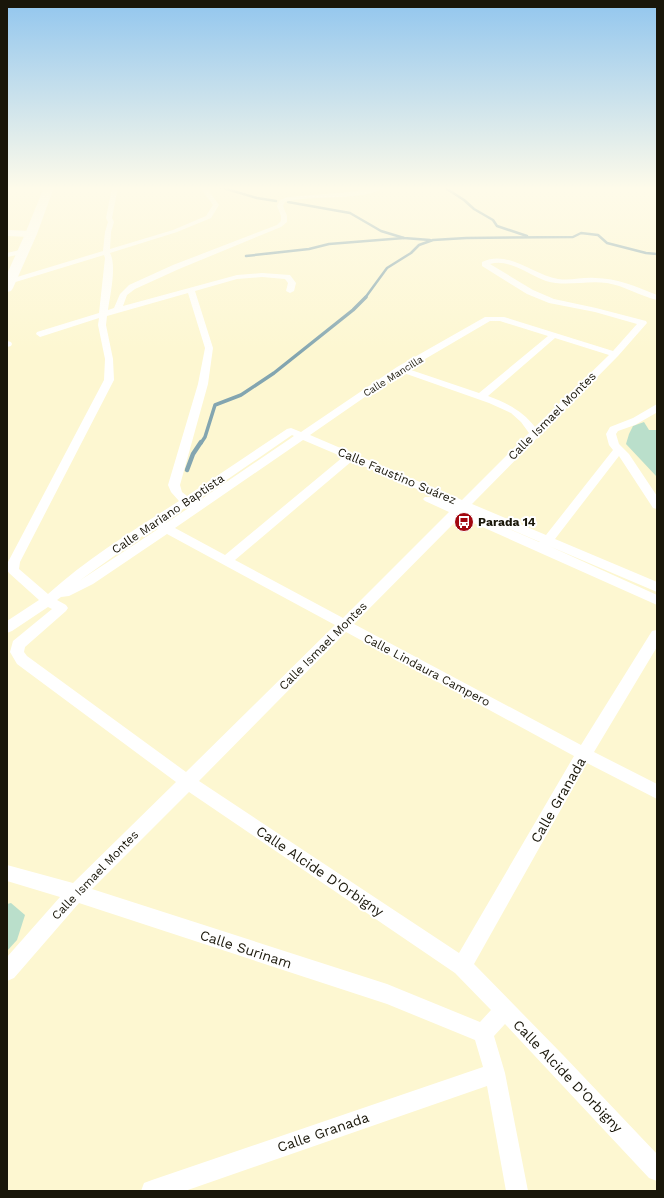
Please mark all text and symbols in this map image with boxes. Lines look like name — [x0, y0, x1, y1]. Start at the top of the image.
street label: Calle Mancilla — [361, 353, 425, 399]
street label: Calle Ismael Montes — [505, 369, 599, 463]
street label: Calle Faustino Suárez — [336, 445, 458, 507]
street label: Calle Mariano Baptista — [109, 471, 227, 557]
bus stop icon: Parada 14 — [453, 511, 475, 533]
place label: Parada 14 — [478, 515, 536, 529]
street label: Calle Ismael Montes — [276, 599, 370, 693]
street label: Calle Lindaura Campero — [361, 631, 493, 709]
street label: Calle Granada — [527, 754, 589, 845]
street label: Calle Alcide D'Orbigny — [253, 822, 387, 920]
street label: Calle Ismael Montes — [49, 827, 141, 923]
street label: Calle Surinam — [198, 927, 294, 971]
street label: Calle Alcide D'Orbigny — [510, 1016, 626, 1136]
street label: Calle Granada — [275, 1109, 371, 1155]

